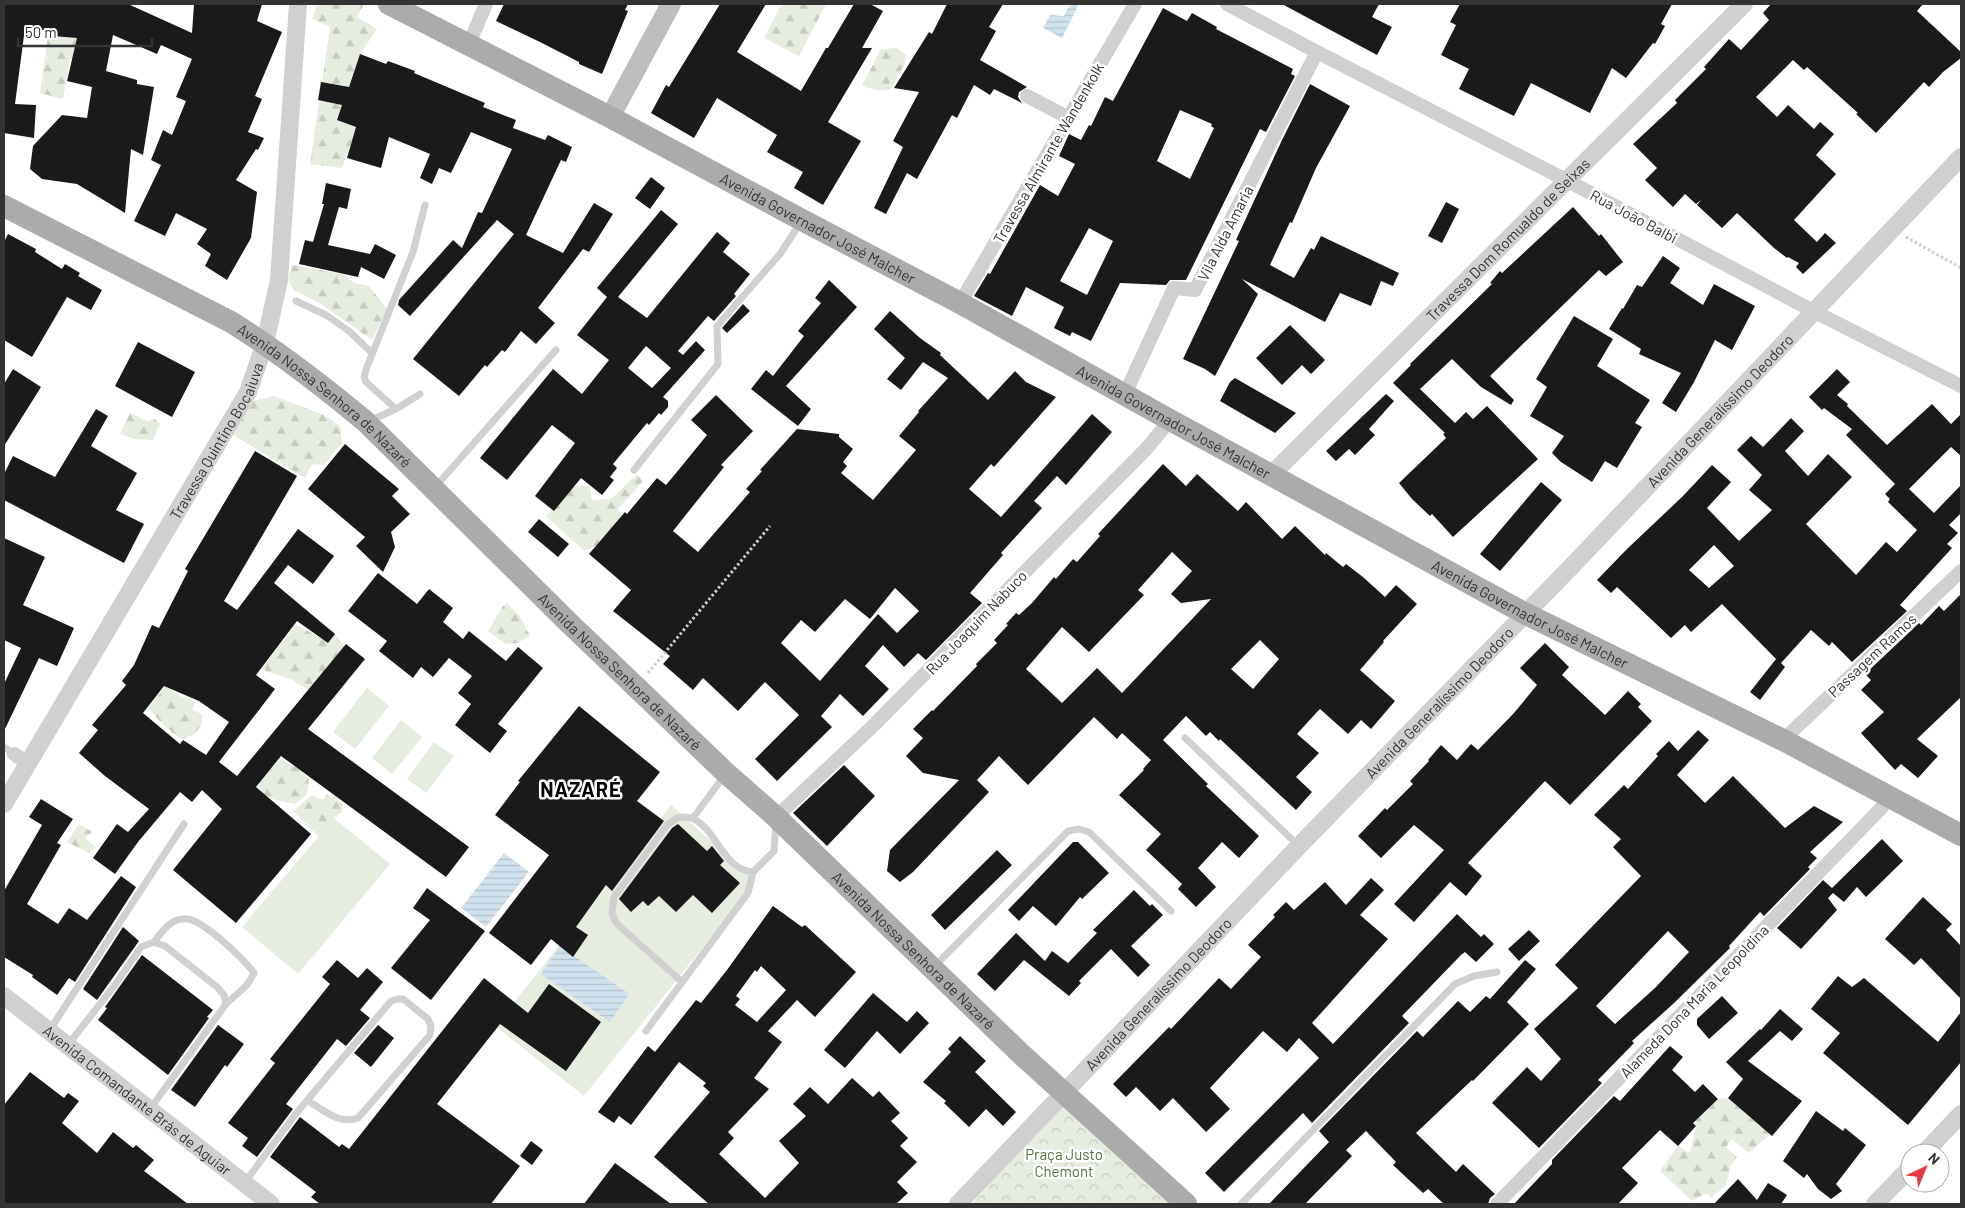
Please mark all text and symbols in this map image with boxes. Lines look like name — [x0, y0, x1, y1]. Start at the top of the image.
scale bar — [18, 15, 151, 47]
text: 50 m — [25, 23, 57, 41]
street label: Travessa Almirante Wandenkolk — [989, 59, 1107, 246]
street label: Travessa Dom Romualdo de Seixas — [1422, 154, 1593, 325]
street label: Avenida Governador José Malcher — [717, 169, 919, 287]
street label: Vila Alda Amaria — [1193, 182, 1257, 284]
street label: Rua João Balbi — [1587, 186, 1681, 246]
street label: Avenida Nossa Senhora de Nazaré — [234, 319, 415, 471]
street label: Avenida Generalíssimo Deodoro — [1643, 330, 1797, 491]
street label: Travessa Quintino Bocaiuva — [166, 360, 267, 523]
street label: Avenida Governador José Malcher — [1074, 361, 1274, 482]
street label: Avenida Governador José Malcher — [1429, 556, 1632, 672]
street label: Rua Joaquim Nabuco — [922, 566, 1030, 678]
street label: Avenida Nossa Senhora de Nazaré — [535, 589, 705, 754]
street label: Passagem Ramos — [1824, 609, 1920, 701]
street label: Avenida Generalíssimo Deodoro — [1361, 623, 1517, 782]
district label: NAZARÉ — [540, 777, 622, 801]
street label: Avenida Nossa Senhora de Nazaré — [829, 867, 999, 1033]
street label: Avenida Generalíssimo Deodoro — [1081, 914, 1235, 1074]
street label: Alameda Dona Maria Leopoldina — [1616, 921, 1772, 1081]
street label: Avenida Comandante Brás de Aguiar — [40, 1021, 235, 1179]
north arrow — [1900, 1143, 1950, 1193]
park label: Praça Justo Chemont — [1025, 1145, 1103, 1180]
text: N — [1925, 1149, 1944, 1168]

